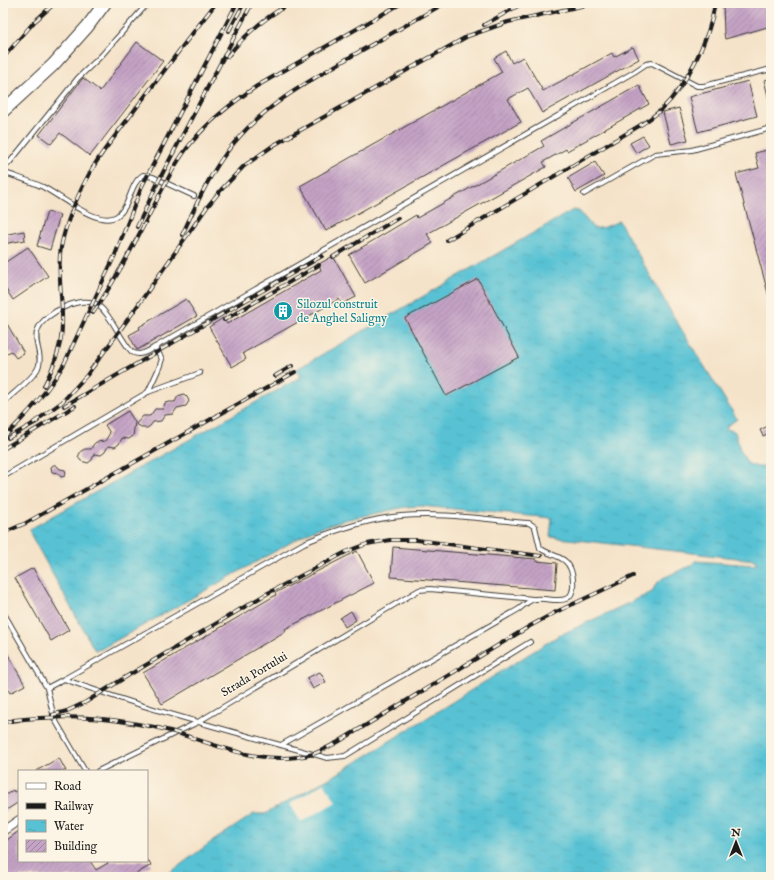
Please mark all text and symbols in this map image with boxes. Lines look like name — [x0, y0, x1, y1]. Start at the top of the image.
place label: Silozul construit de Anghel Saligny — [297, 297, 387, 326]
building icon: Silozul construit de Anghel Saligny — [272, 300, 294, 322]
street label: Strada Portului — [218, 649, 290, 700]
legend — [18, 770, 148, 862]
text: Road — [54, 779, 82, 794]
text: Railway — [54, 799, 93, 814]
text: Water — [54, 819, 85, 834]
north arrow — [716, 822, 756, 862]
text: N — [730, 826, 741, 840]
text: Building — [54, 839, 98, 854]

